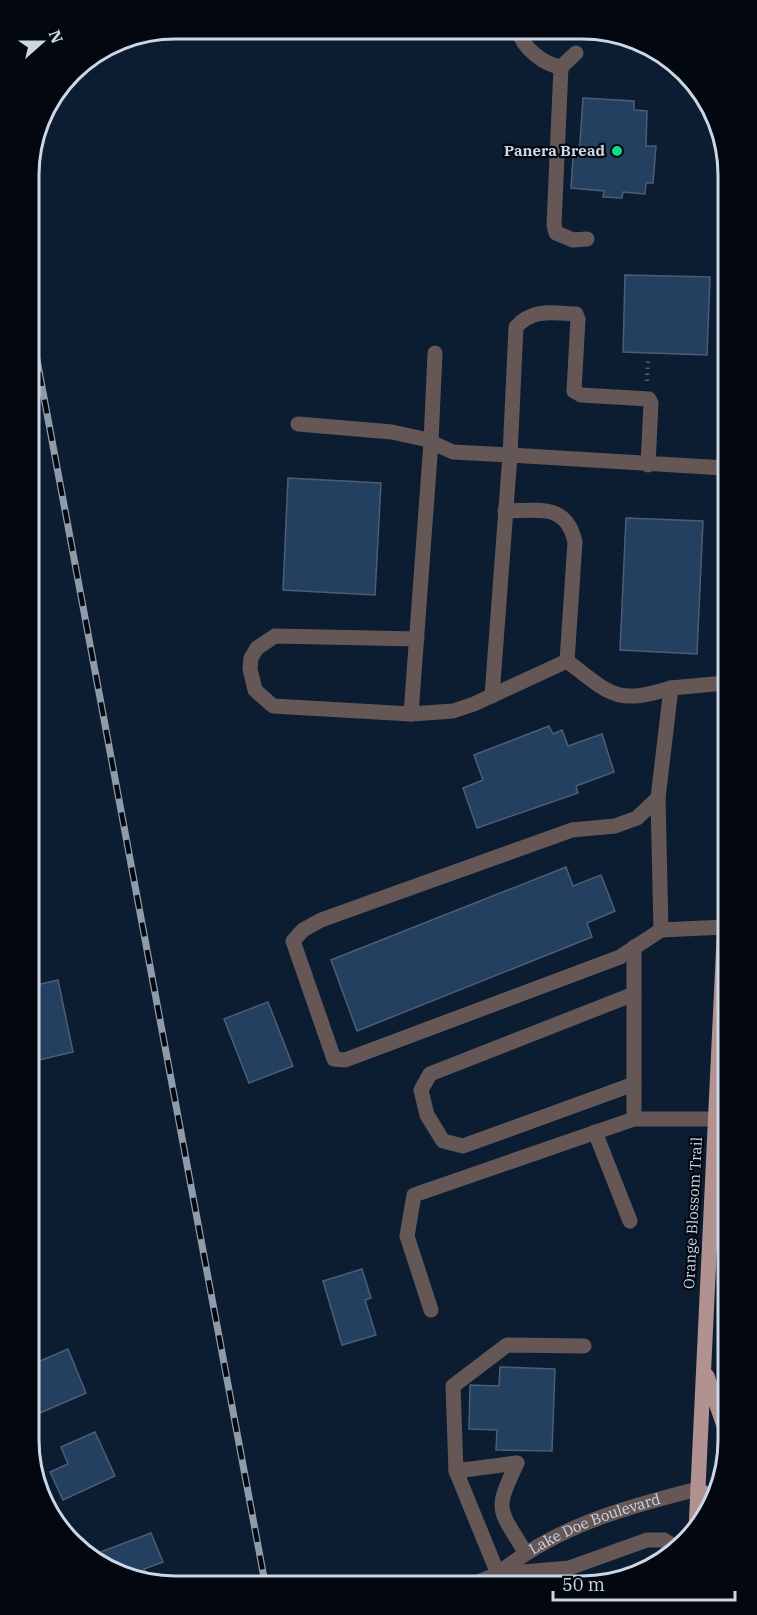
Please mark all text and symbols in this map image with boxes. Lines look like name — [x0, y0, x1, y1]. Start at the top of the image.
north arrow — [12, 12, 72, 72]
text: N — [44, 27, 68, 46]
place label: Panera Bread — [504, 141, 606, 160]
marker: Panera Bread — [610, 144, 624, 158]
street label: Orange Blossom Trail — [679, 1136, 706, 1289]
street label: Lake Doe Boulevard — [525, 1489, 662, 1558]
scale bar — [553, 1564, 734, 1602]
text: 50 m — [562, 1573, 605, 1596]

